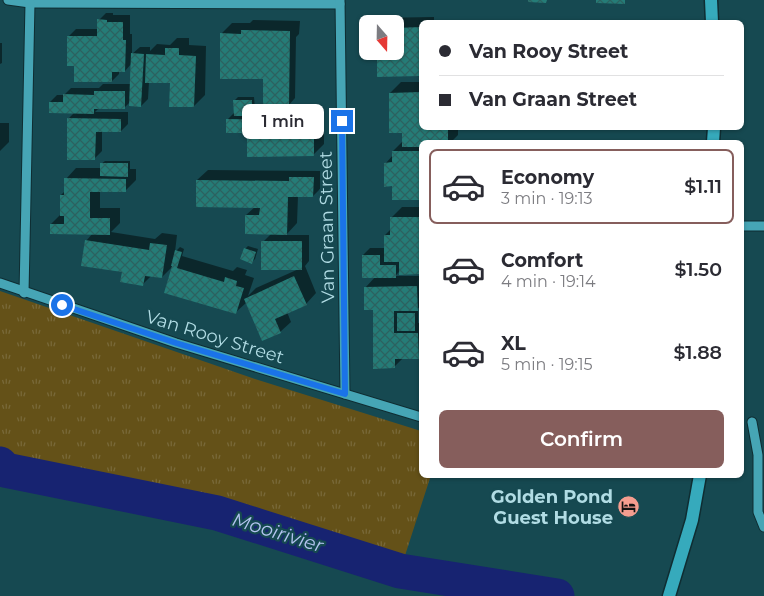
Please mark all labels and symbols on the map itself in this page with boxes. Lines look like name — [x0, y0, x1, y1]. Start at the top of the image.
north arrow — [359, 15, 404, 60]
callout: 1 min — [242, 104, 324, 138]
route end — [331, 110, 353, 132]
street label: Van Graan Street — [315, 151, 339, 303]
route start — [51, 294, 73, 316]
street label: Van Rooy Street — [143, 306, 287, 368]
place label: Golden Pond Guest House — [491, 486, 613, 529]
hotel icon: Golden Pond Guest House — [617, 495, 641, 519]
water label: Mooirivier — [229, 508, 327, 557]

